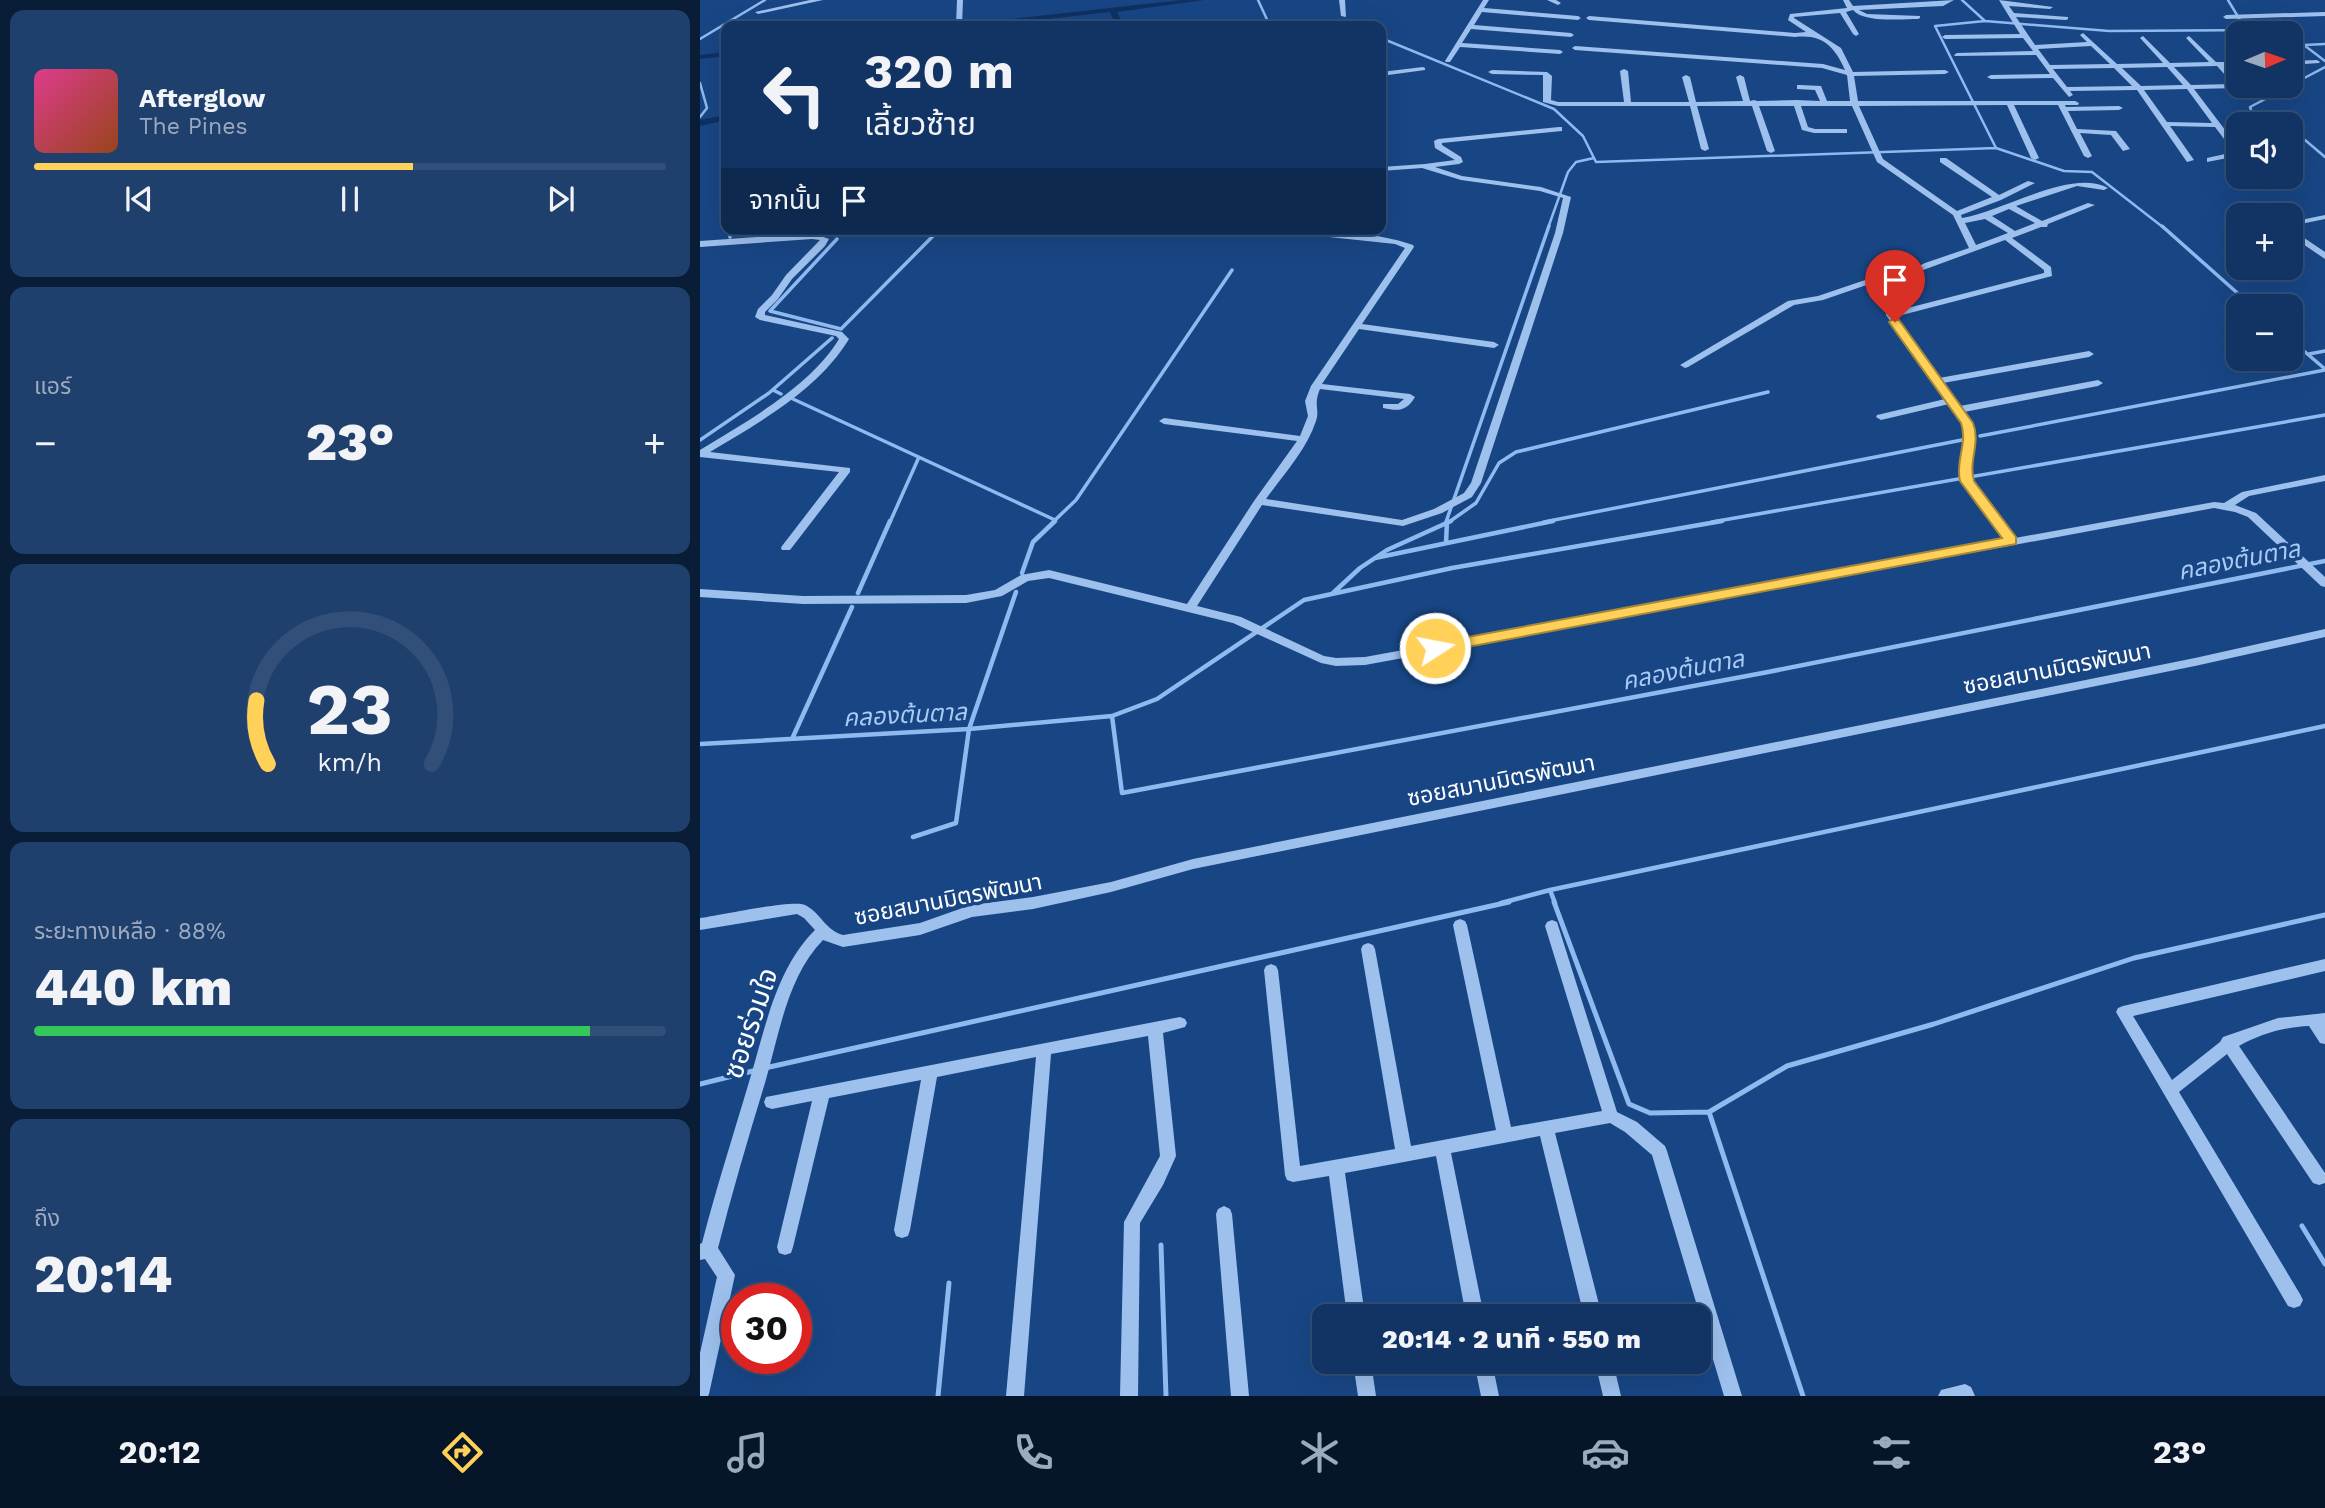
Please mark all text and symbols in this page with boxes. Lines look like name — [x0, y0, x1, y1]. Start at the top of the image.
north arrow — [2226, 21, 2303, 98]
map controls — [2226, 21, 2303, 371]
text: 320 m — [864, 42, 1014, 100]
icon: left — [749, 49, 840, 140]
text: Afterglow — [139, 83, 265, 113]
text: เลี้ยวซ้าย — [864, 105, 976, 143]
button: sound — [2226, 112, 2303, 189]
text: The Pines — [139, 113, 248, 140]
icon: previous — [120, 180, 158, 218]
icon: pause — [331, 180, 369, 218]
icon: next — [542, 180, 580, 218]
icon: arrive — [835, 182, 873, 220]
text: จากนั้น — [749, 185, 821, 215]
button: + — [2226, 203, 2303, 280]
pin — [1865, 250, 1925, 322]
icon: arrive — [1876, 261, 1914, 299]
button: − — [2226, 294, 2303, 371]
text: แอร์ — [34, 373, 71, 400]
text: 23° — [306, 412, 394, 473]
text: − — [34, 421, 57, 465]
text: + — [643, 421, 666, 465]
water label: คลองต้นตาล — [2176, 534, 2304, 586]
position arrow — [1398, 611, 1472, 685]
street label: ซอยสมานมิตรพัฒนา — [1961, 637, 2153, 700]
water label: คลองต้นตาล — [1620, 644, 1748, 696]
text: 23 — [307, 666, 393, 752]
water label: คลองต้นตาล — [842, 698, 969, 732]
text: km/h — [318, 748, 382, 777]
street label: ซอยสมานมิตรพัฒนา — [1405, 749, 1597, 812]
street label: ซอยสมานมิตรพัฒนา — [852, 868, 1044, 931]
text: ระยะทางเหลือ · 88% — [34, 918, 226, 945]
text: 440 km — [34, 957, 232, 1018]
street label: ซอยร่วมใจ — [716, 963, 785, 1083]
text: ถึง — [34, 1205, 60, 1232]
text: 20:14 — [34, 1244, 172, 1305]
speed limit sign: 30 — [721, 1283, 812, 1374]
text: 20:14 · 2 นาที · 550 m — [1382, 1324, 1641, 1354]
icon: directions — [438, 1428, 487, 1477]
icon: music — [723, 1428, 772, 1477]
icon: phone — [1009, 1428, 1058, 1477]
icon: climate — [1295, 1428, 1344, 1477]
icon: car — [1581, 1428, 1630, 1477]
icon: filters — [1867, 1428, 1916, 1477]
text: 20:12 — [118, 1433, 201, 1471]
text: 23° — [2153, 1433, 2207, 1471]

